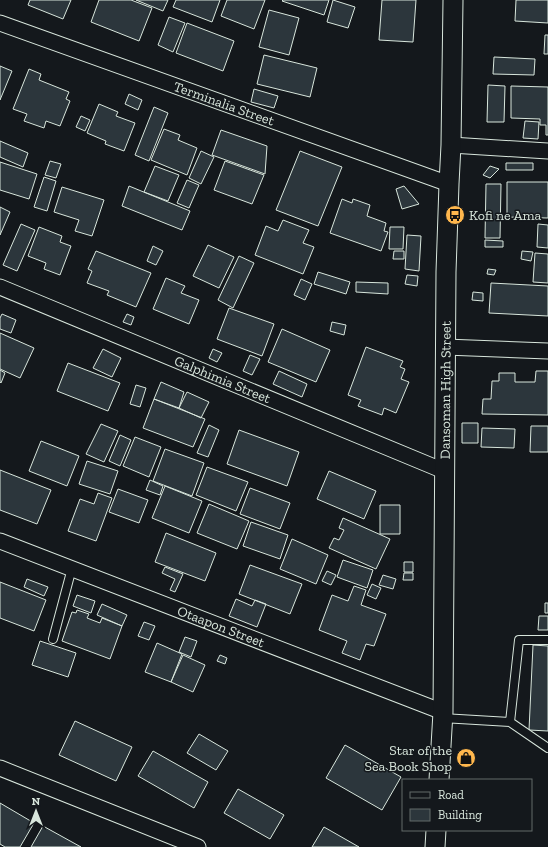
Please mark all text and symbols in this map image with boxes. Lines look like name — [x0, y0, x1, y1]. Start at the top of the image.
street label: Terminalia Street — [171, 78, 277, 129]
bus stop icon: Kofi ne Ama — [444, 204, 466, 226]
place label: Kofi ne Ama — [469, 207, 542, 224]
street label: Dansoman High Street — [436, 320, 454, 459]
street label: Galphimia Street — [172, 352, 274, 407]
street label: Otaapon Street — [175, 602, 268, 651]
place label: Star of the Sea Book Shop — [365, 742, 452, 775]
shop icon: Star of the Sea Book Shop — [455, 747, 477, 769]
legend — [402, 779, 532, 831]
text: Road — [438, 788, 464, 802]
north arrow — [16, 791, 56, 831]
text: N — [32, 795, 41, 808]
text: Building — [438, 808, 482, 822]

